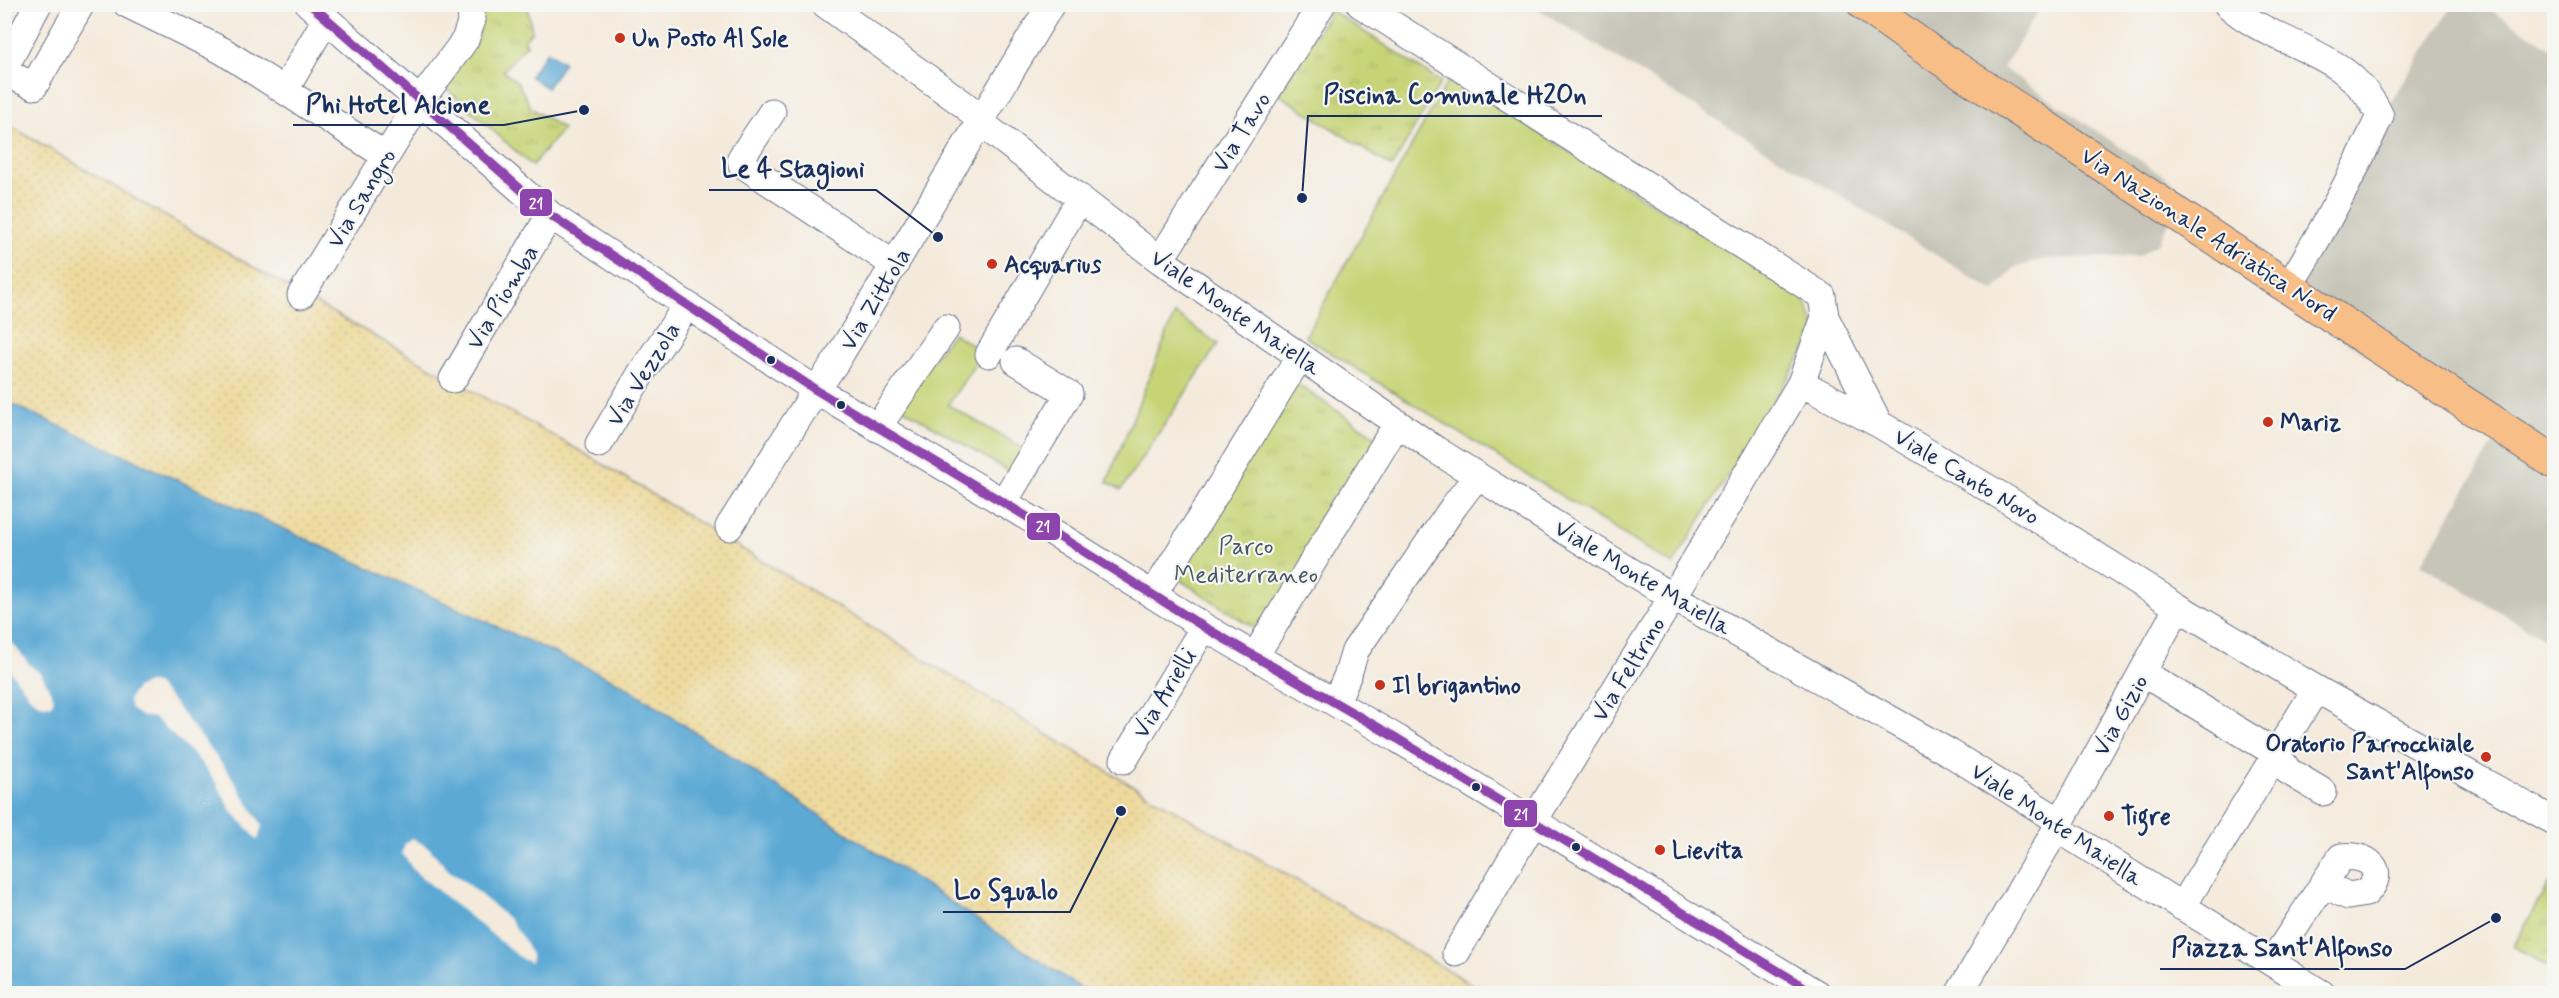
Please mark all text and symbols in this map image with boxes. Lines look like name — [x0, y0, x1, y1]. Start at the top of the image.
place label: Un Posto Al Sole — [632, 24, 789, 55]
marker: Un Posto Al Sole — [613, 31, 627, 45]
callout: Piscina Comunale H2On — [1308, 72, 1602, 116]
text: Piscina Comunale H2On — [1323, 79, 1587, 113]
callout: Phi Hotel Alcione — [293, 81, 504, 125]
street label: Via Tavo — [1205, 87, 1279, 179]
text: Phi Hotel Alcione — [306, 89, 490, 123]
street label: Via Nazionale Adriatica Nord — [2074, 141, 2342, 330]
street label: Via Sangro — [320, 143, 406, 255]
callout: Le 4 Stagioni — [709, 146, 876, 190]
text: Le 4 Stagioni — [721, 153, 865, 190]
line badge: 21 — [519, 188, 553, 217]
text: 21 — [529, 194, 543, 215]
street label: Via Piomba — [460, 240, 547, 356]
street label: Via Zittola — [833, 243, 919, 357]
street label: Viale Monte Maiella — [1144, 243, 1327, 384]
place label: Acquarius — [1004, 250, 1102, 281]
marker: Acquarius — [985, 257, 999, 271]
street label: Via Vezzola — [600, 317, 689, 433]
unlabelled marker — [765, 354, 777, 366]
unlabelled marker — [835, 399, 847, 411]
place label: Mariz — [2280, 408, 2341, 439]
marker: Mariz — [2261, 415, 2275, 429]
street label: Viale Canto Novo — [1888, 422, 2045, 533]
line badge: 21 — [1026, 512, 1061, 541]
street label: Viale Monte Maiella — [1548, 513, 1737, 644]
text: 21 — [1036, 517, 1050, 538]
park label: Parco Mediterraneo — [1174, 532, 1318, 591]
street label: Via Feltrino — [1585, 612, 1674, 728]
street label: Via Arielli — [1126, 643, 1204, 745]
street label: Via Gizio — [2086, 669, 2156, 762]
place label: Il brigantino — [1392, 671, 1521, 703]
marker: Il brigantino — [1373, 678, 1387, 692]
place label: Oratorio Parrocchiale Sant'Alfonso — [2265, 729, 2475, 790]
marker: Oratorio Parrocchiale Sant'Alfonso — [2479, 750, 2493, 764]
street label: Viale Monte Maiella — [1964, 756, 2149, 895]
unlabelled marker — [1470, 781, 1482, 793]
line badge: 21 — [1503, 799, 1538, 828]
place label: Tigre — [2121, 802, 2171, 836]
text: 21 — [1514, 805, 1528, 826]
marker: Tigre — [2102, 809, 2116, 823]
place label: Lievita — [1672, 836, 1743, 867]
unlabelled marker — [1570, 841, 1582, 853]
marker: Lievita — [1653, 843, 1667, 857]
callout: Lo Squalo — [943, 868, 1070, 912]
text: Lo Squalo — [954, 875, 1058, 909]
callout: Piazza Sant'Alfonso — [2160, 925, 2405, 969]
text: Piazza Sant'Alfonso — [2171, 932, 2393, 968]

